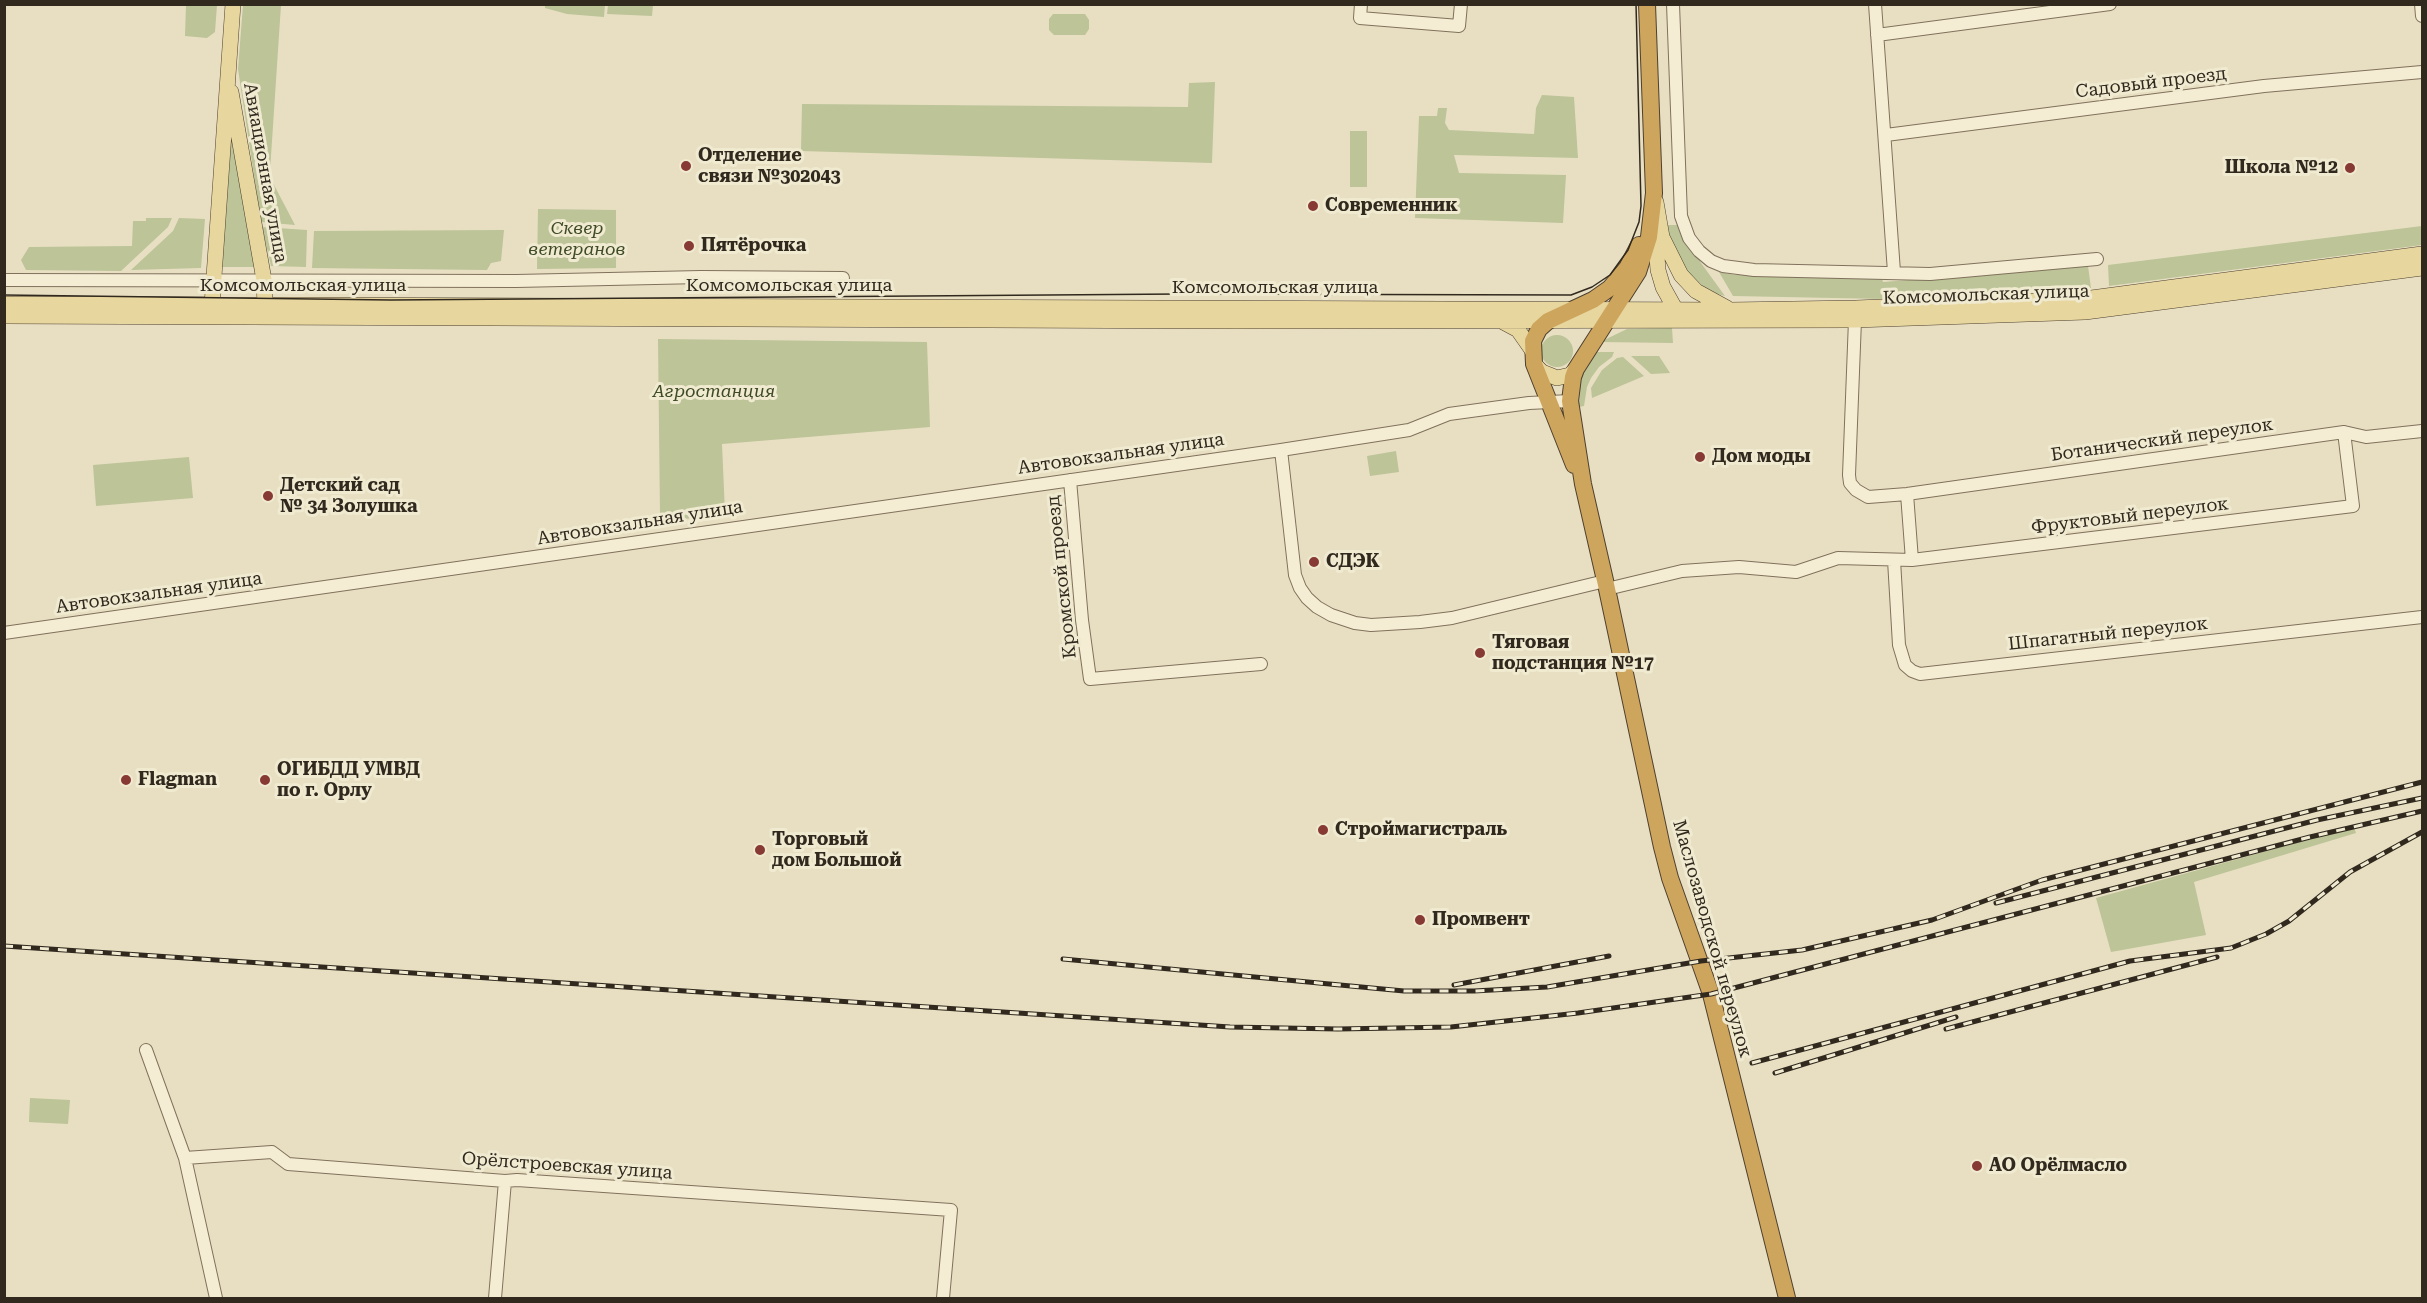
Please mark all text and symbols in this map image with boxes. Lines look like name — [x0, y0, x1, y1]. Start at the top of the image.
street label: Садовый проезд — [2074, 63, 2228, 103]
street label: Авиационная улица — [239, 81, 291, 265]
place label: Отделение связи №302043 — [698, 145, 841, 188]
place label: Школа №12 — [2225, 157, 2338, 179]
marker: Отделение связи №302043 — [679, 159, 693, 173]
marker: Школа №12 — [2343, 161, 2357, 175]
place label: Современник — [1325, 195, 1458, 217]
marker: Современник — [1306, 199, 1320, 213]
park label: Сквер ветеранов — [528, 218, 626, 260]
place label: Пятёрочка — [701, 235, 806, 257]
marker: Пятёрочка — [682, 239, 696, 253]
street label: Комсомольская улица — [200, 275, 406, 297]
street label: Комсомольская улица — [686, 275, 892, 297]
street label: Комсомольская улица — [1172, 277, 1378, 299]
street label: Комсомольская улица — [1882, 281, 2090, 309]
park label: Агростанция — [653, 381, 775, 403]
street label: Ботанический переулок — [2050, 414, 2274, 466]
street label: Автовокзальная улица — [1017, 429, 1225, 479]
place label: Дом моды — [1712, 446, 1811, 468]
marker: Дом моды — [1693, 450, 1707, 464]
place label: Детский сад № 34 Золушка — [280, 475, 418, 518]
marker: Детский сад № 34 Золушка — [261, 489, 275, 503]
street label: Фруктовый переулок — [2030, 493, 2230, 539]
street label: Кромской проезд — [1043, 494, 1081, 660]
street label: Автовокзальная улица — [536, 496, 744, 550]
place label: СДЭК — [1326, 551, 1380, 573]
marker: СДЭК — [1307, 555, 1321, 569]
street label: Автовокзальная улица — [55, 568, 263, 618]
street label: Шпагатный переулок — [2007, 613, 2209, 655]
place label: Тяговая подстанция №17 — [1492, 632, 1654, 674]
marker: Тяговая подстанция №17 — [1473, 646, 1487, 660]
place label: ОГИБДД УМВД по г. Орлу — [277, 759, 420, 802]
place label: Flagman — [138, 769, 217, 791]
marker: Flagman — [119, 773, 133, 787]
marker: ОГИБДД УМВД по г. Орлу — [258, 773, 272, 787]
street label: Маслозаводской переулок — [1668, 818, 1756, 1060]
place label: Строймагистраль — [1335, 819, 1507, 841]
marker: Строймагистраль — [1316, 823, 1330, 837]
place label: Торговый дом Большой — [772, 829, 901, 872]
marker: Торговый дом Большой — [753, 843, 767, 857]
place label: Промвент — [1432, 909, 1530, 931]
marker: Промвент — [1413, 913, 1427, 927]
street label: Орёлстроевская улица — [461, 1148, 673, 1184]
place label: АО Орёлмасло — [1989, 1155, 2127, 1177]
marker: АО Орёлмасло — [1970, 1159, 1984, 1173]

